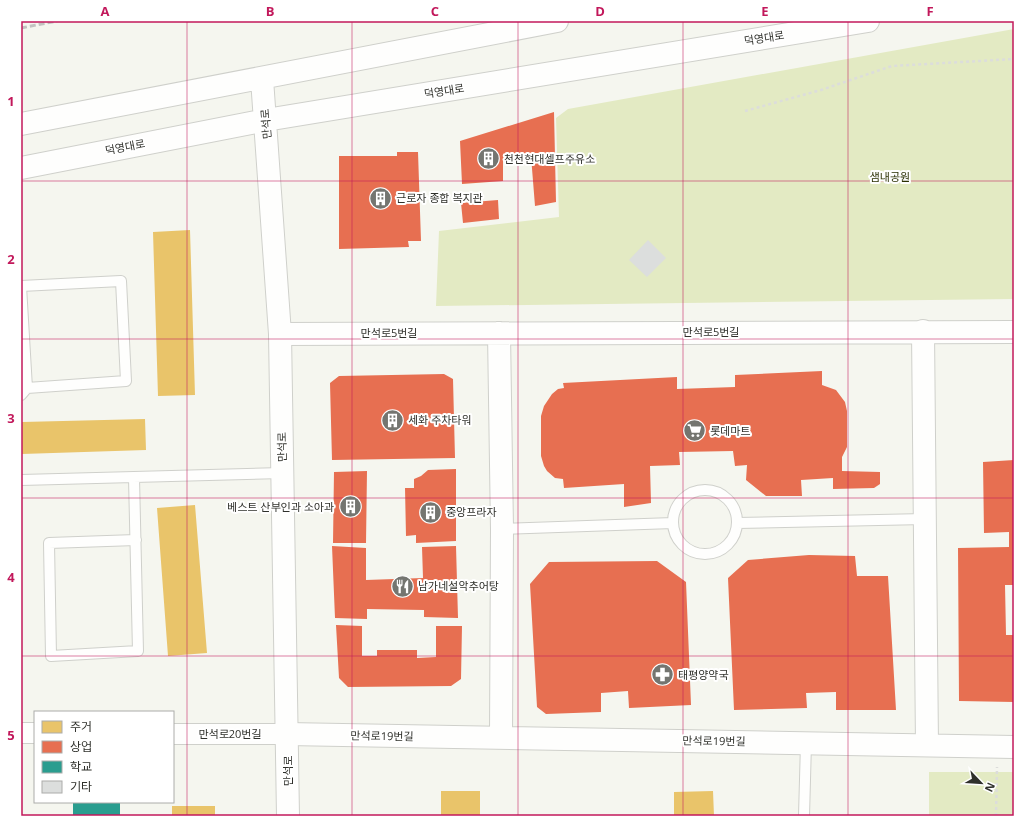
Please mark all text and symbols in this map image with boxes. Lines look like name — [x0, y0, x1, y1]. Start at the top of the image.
text: A — [101, 2, 110, 20]
text: B — [266, 2, 275, 20]
text: C — [431, 2, 439, 20]
text: D — [595, 2, 605, 20]
text: E — [761, 2, 769, 20]
text: F — [926, 2, 934, 20]
street label: 덕영대로 — [743, 27, 785, 48]
street label: 덕영대로 — [423, 80, 465, 101]
text: 1 — [7, 92, 15, 110]
street label: 만석로 — [257, 108, 274, 140]
street label: 덕영대로 — [104, 135, 146, 158]
building icon: 천천현대셀프주유소 — [476, 146, 502, 172]
place label: 천천현대셀프주유소 — [504, 151, 595, 166]
park label: 샘내공원 — [870, 169, 910, 184]
building icon: 근로자 종합 복지관 — [367, 185, 393, 211]
place label: 근로자 종합 복지관 — [396, 190, 483, 205]
text: 2 — [7, 250, 15, 268]
street label: 만석로5번길 — [683, 324, 739, 339]
street label: 만석로5번길 — [361, 325, 417, 340]
building icon: 세화 주차타워 — [380, 407, 406, 433]
text: 3 — [7, 409, 15, 427]
place label: 세화 주차타워 — [408, 412, 472, 427]
supermarket icon: 롯데마트 — [681, 418, 707, 444]
place label: 롯데마트 — [710, 423, 750, 438]
street label: 만석로 — [274, 432, 289, 462]
building icon: 베스트 산부인과 소아과 — [337, 494, 363, 520]
place label: 베스트 산부인과 소아과 — [227, 499, 334, 514]
building icon: 중앙프라자 — [418, 499, 444, 525]
place label: 중앙프라자 — [446, 504, 497, 519]
text: 4 — [7, 568, 15, 586]
restaurant icon: 남가네설악추어탕 — [390, 573, 416, 599]
place label: 남가네설악추어탕 — [418, 578, 499, 593]
pharmacy icon: 태평양약국 — [649, 662, 675, 688]
place label: 태평양약국 — [678, 667, 729, 682]
legend — [34, 711, 174, 803]
text: 주거 — [70, 718, 92, 735]
text: 5 — [7, 726, 15, 744]
street label: 만석로20번길 — [198, 726, 262, 741]
street label: 만석로19번길 — [350, 727, 414, 744]
street label: 만석로19번길 — [682, 732, 746, 749]
text: 상업 — [70, 738, 92, 755]
street label: 만석로 — [280, 756, 295, 786]
text: 학교 — [70, 758, 92, 775]
north arrow — [961, 763, 1001, 803]
text: 기타 — [70, 778, 92, 795]
text: N — [982, 780, 999, 795]

